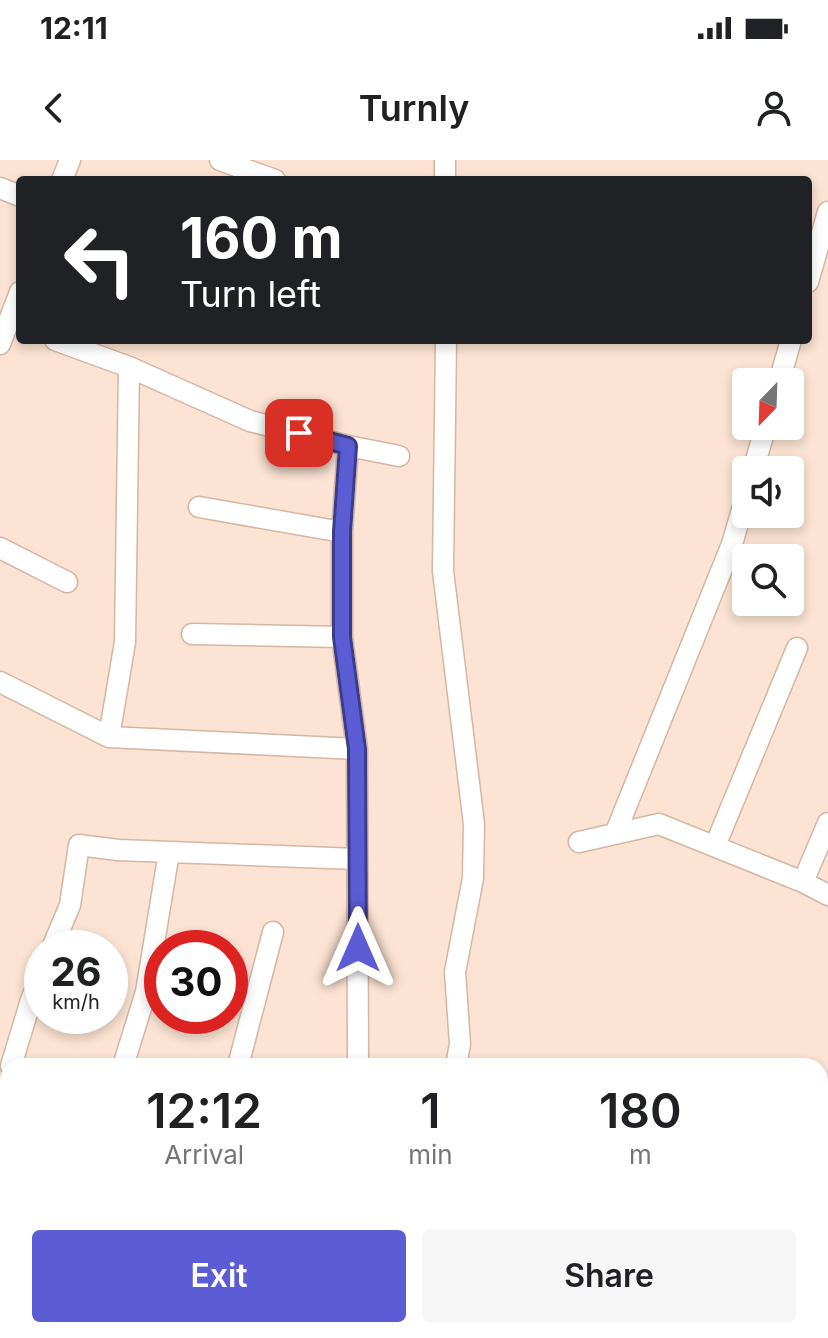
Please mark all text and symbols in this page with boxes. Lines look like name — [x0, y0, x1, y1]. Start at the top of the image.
text: 12:11 — [40, 10, 108, 46]
icon: back — [32, 86, 76, 130]
text: Turnly — [359, 86, 469, 130]
icon: person — [752, 86, 796, 130]
text: 160 m — [180, 204, 343, 272]
icon: left — [48, 208, 152, 312]
text: Turn left — [180, 272, 321, 316]
north arrow — [732, 368, 804, 440]
map controls — [732, 368, 804, 616]
pin — [265, 399, 333, 467]
icon: arrive — [277, 411, 321, 455]
button: sound — [732, 456, 804, 528]
button: search — [732, 544, 804, 616]
position arrow — [316, 906, 400, 990]
speed limit sign: 30 — [144, 930, 248, 1034]
text: 26 — [50, 947, 102, 996]
text: km/h — [52, 990, 100, 1014]
text: 12:12 — [146, 1081, 262, 1140]
text: 1 — [420, 1081, 441, 1140]
text: 180 — [599, 1081, 682, 1140]
text: Arrival — [164, 1139, 244, 1170]
text: min — [408, 1139, 453, 1170]
text: m — [629, 1139, 652, 1170]
button: Exit — [32, 1230, 406, 1322]
button: Share — [422, 1230, 796, 1322]

